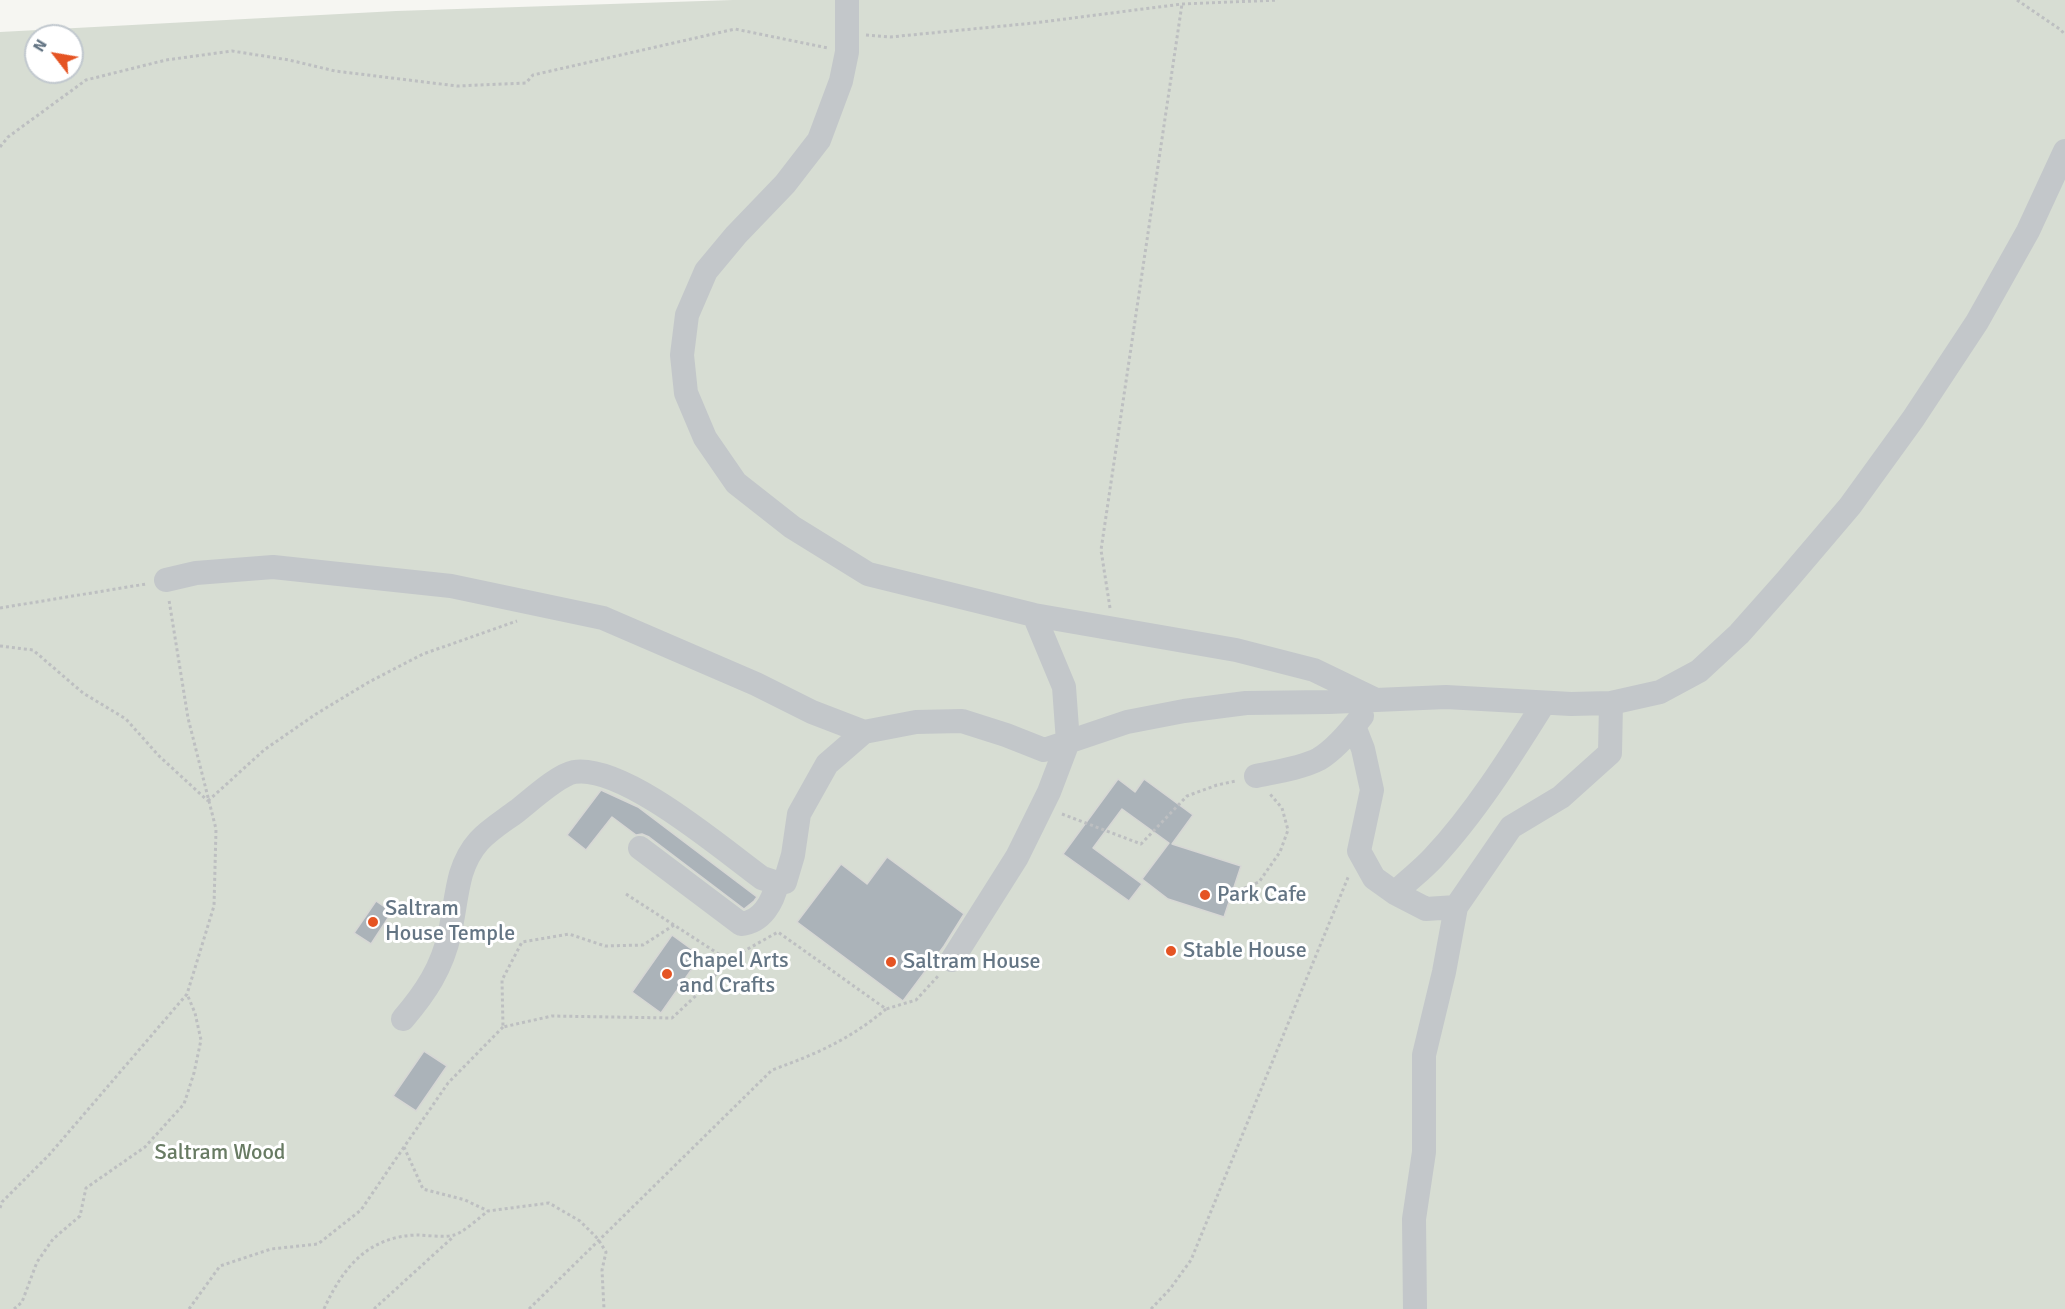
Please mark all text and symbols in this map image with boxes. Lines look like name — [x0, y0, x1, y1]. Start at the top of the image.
north arrow — [24, 24, 84, 84]
text: N — [29, 36, 52, 56]
place label: Park Cafe — [1217, 882, 1307, 908]
marker: Park Cafe — [1198, 888, 1212, 902]
place label: Saltram House Temple — [385, 896, 515, 948]
marker: Saltram House Temple — [366, 915, 380, 929]
place label: Stable House — [1183, 938, 1307, 964]
marker: Stable House — [1164, 944, 1178, 958]
place label: Chapel Arts and Crafts — [679, 948, 789, 999]
place label: Saltram House — [903, 949, 1041, 975]
marker: Saltram House — [884, 955, 898, 969]
marker: Chapel Arts and Crafts — [660, 967, 674, 981]
park label: Saltram Wood — [154, 1140, 286, 1166]

